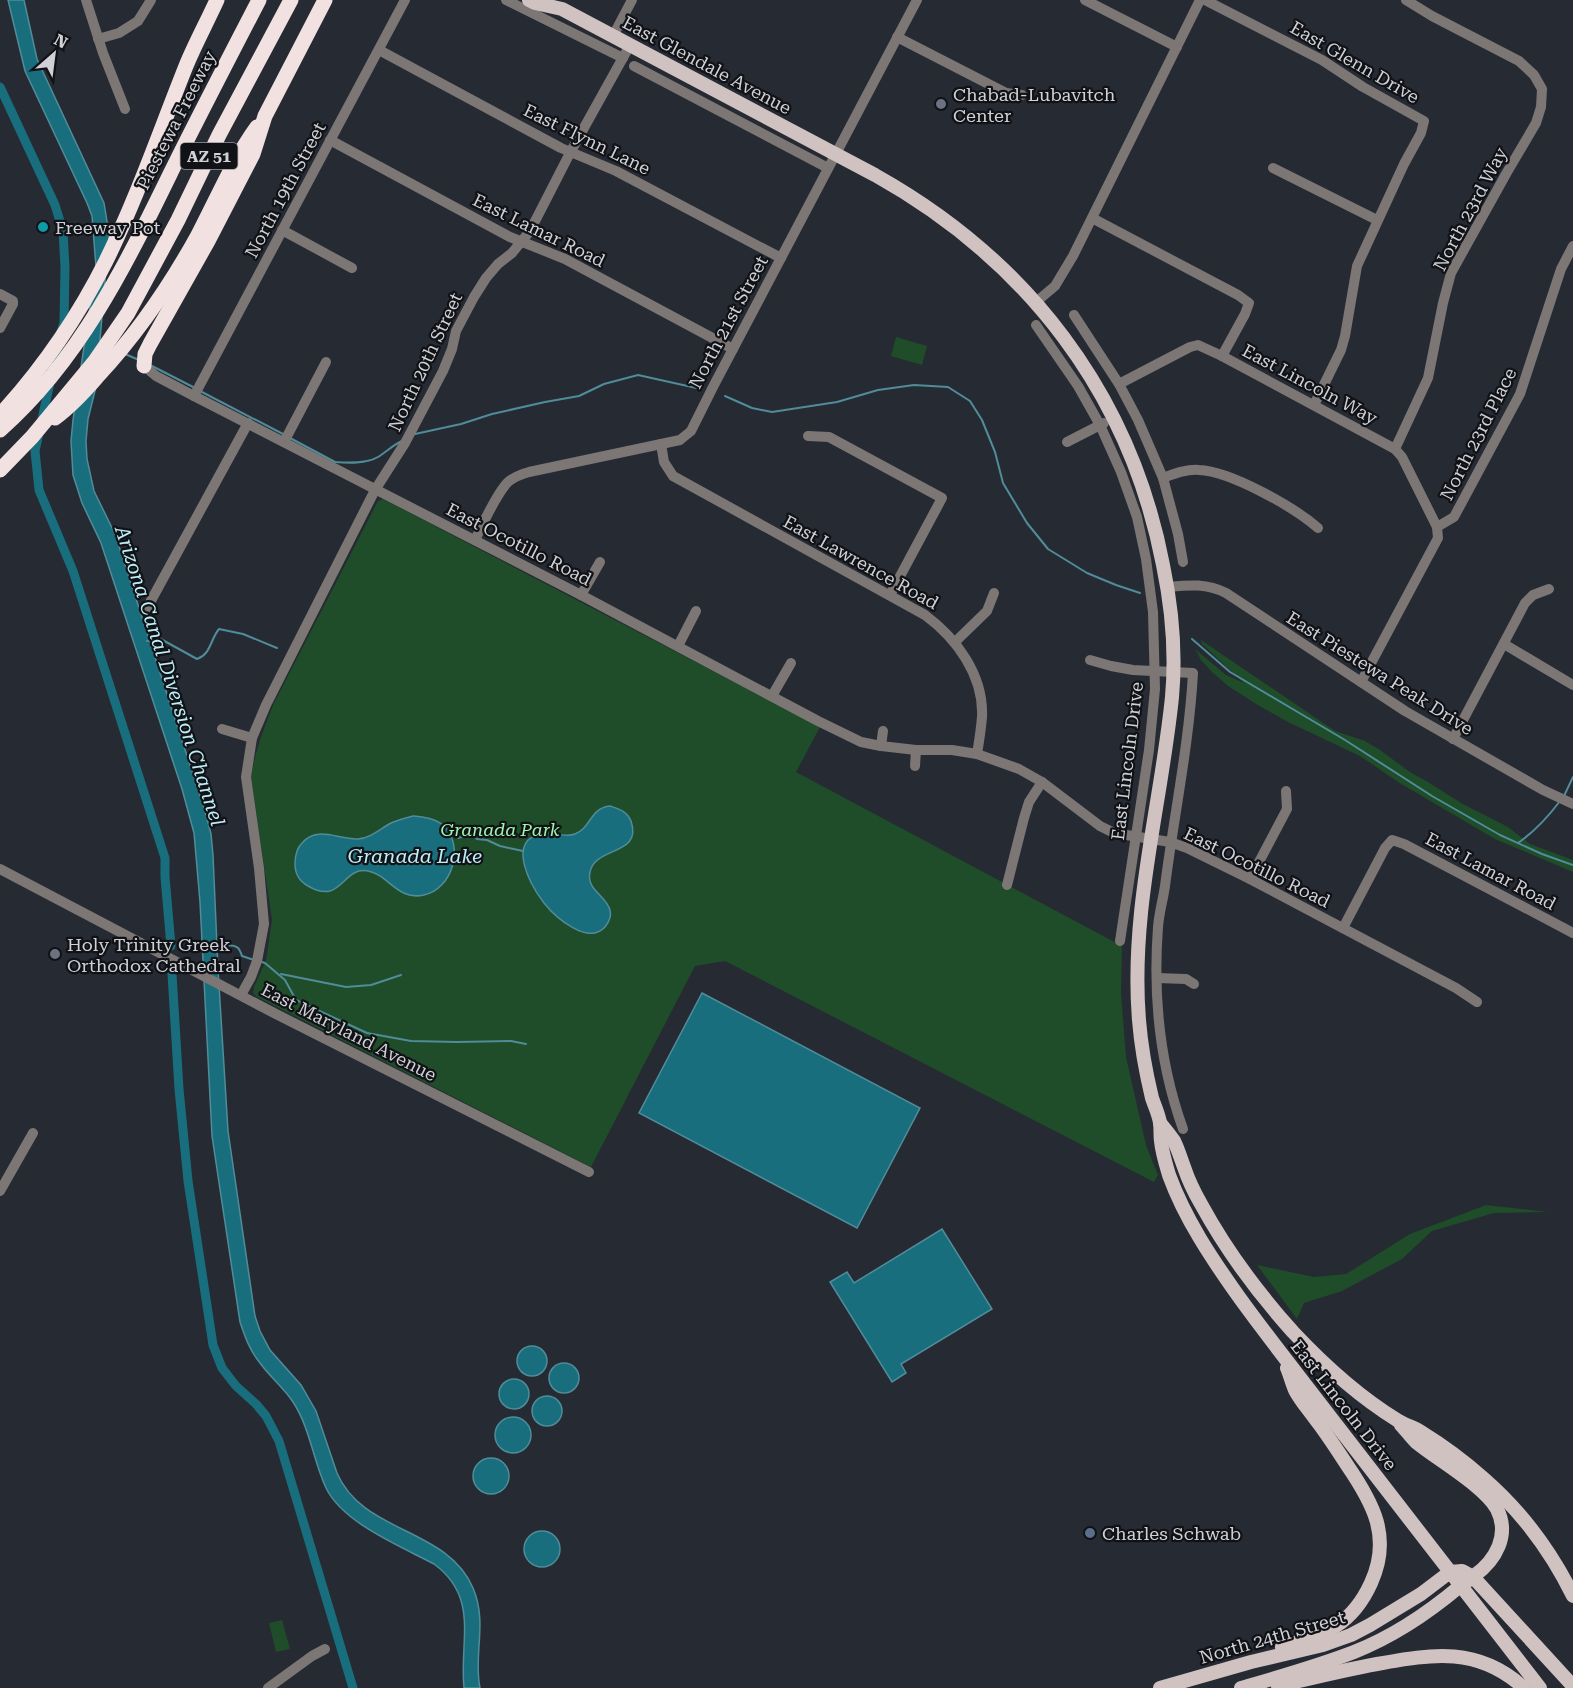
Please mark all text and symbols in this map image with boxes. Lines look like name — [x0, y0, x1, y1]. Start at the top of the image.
street label: East Glendale Avenue — [619, 12, 795, 118]
street label: East Glenn Drive — [1287, 17, 1423, 107]
north arrow — [24, 24, 84, 84]
text: N — [51, 30, 71, 52]
street label: Piestewa Freeway — [132, 47, 220, 193]
place label: Chabad-Lubavitch Center — [953, 84, 1116, 126]
marker: Chabad-Lubavitch Center — [934, 97, 948, 111]
street label: East Flynn Lane — [520, 99, 654, 179]
street label: North 19th Street — [240, 118, 330, 261]
road number: AZ 51 — [180, 143, 238, 169]
street label: North 23rd Way — [1429, 143, 1512, 274]
street label: East Lamar Road — [469, 189, 609, 271]
place label: Freeway Pot — [55, 217, 161, 238]
marker: Freeway Pot — [36, 220, 50, 234]
street label: North 21st Street — [684, 252, 772, 392]
street label: North 20th Street — [384, 289, 466, 435]
street label: East Lincoln Way — [1239, 340, 1381, 429]
street label: North 23rd Place — [1436, 364, 1521, 504]
street label: East Ocotillo Road — [443, 498, 596, 590]
street label: East Lawrence Road — [780, 511, 943, 614]
water label: Arizona Canal Diversion Channel — [110, 522, 230, 829]
street label: East Piestewa Peak Drive — [1283, 607, 1477, 739]
street label: East Lincoln Drive — [1107, 680, 1147, 841]
park label: Granada Park — [440, 819, 560, 840]
street label: East Ocotillo Road — [1180, 822, 1334, 912]
street label: East Lamar Road — [1422, 828, 1560, 914]
water label: Granada Lake — [348, 844, 482, 868]
place label: Holy Trinity Greek Orthodox Cathedral — [67, 934, 241, 976]
marker: Holy Trinity Greek Orthodox Cathedral — [48, 947, 62, 961]
street label: East Maryland Avenue — [258, 979, 440, 1085]
street label: East Lincoln Drive — [1287, 1336, 1401, 1474]
place label: Charles Schwab — [1102, 1523, 1241, 1544]
marker: Charles Schwab — [1083, 1526, 1097, 1540]
street label: North 24th Street — [1197, 1606, 1348, 1668]

